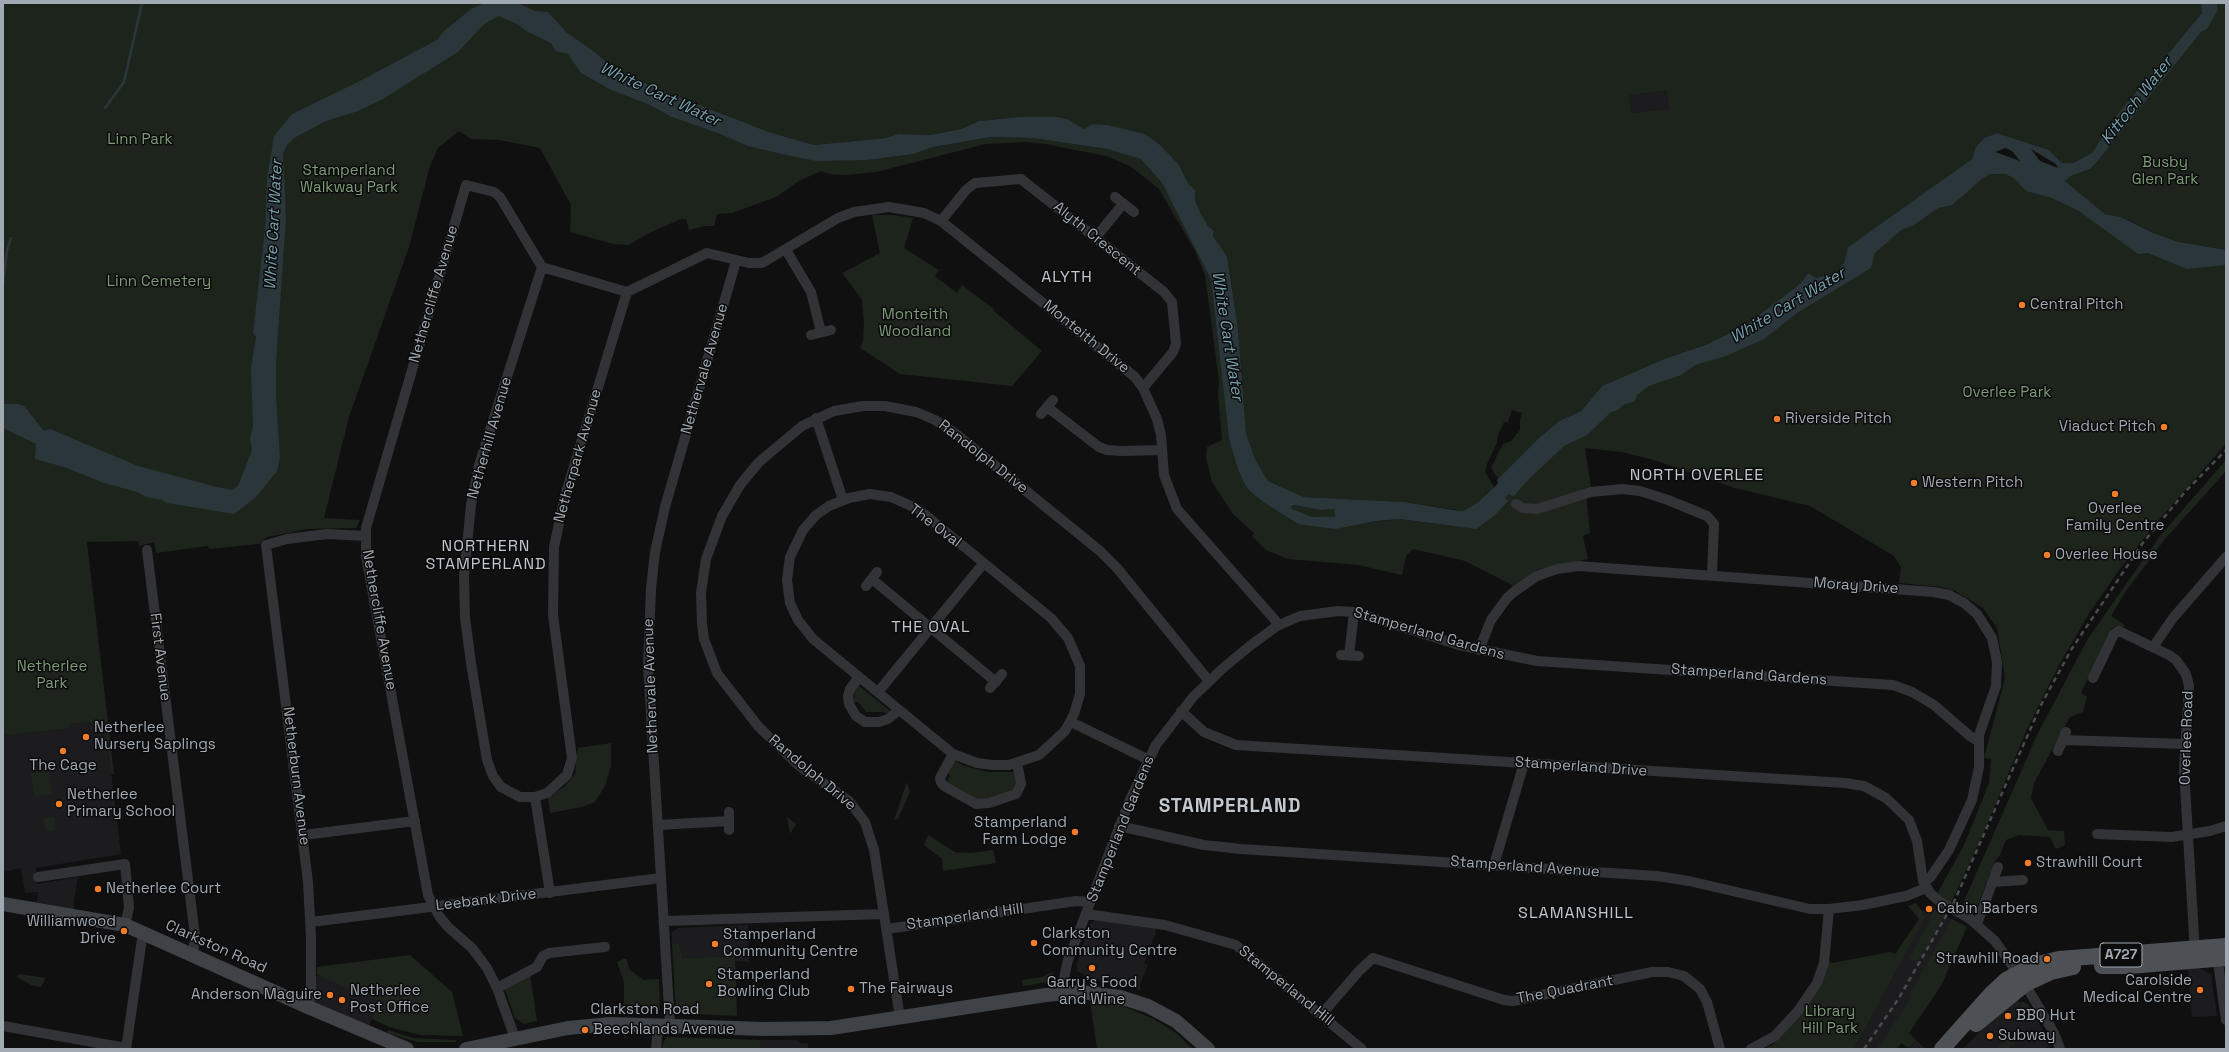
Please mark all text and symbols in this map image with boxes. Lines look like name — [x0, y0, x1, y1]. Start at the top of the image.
water label: Kittoch Water — [2097, 54, 2177, 148]
water label: White Cart Water — [597, 59, 723, 131]
park label: Linn Park — [107, 131, 173, 149]
park label: Busby Glen Park — [2132, 154, 2198, 189]
water label: White Cart Water — [261, 159, 287, 291]
park label: Stamperland Walkway Park — [300, 162, 398, 197]
street label: Alyth Crescent — [1049, 198, 1145, 280]
street label: Nethercliffe Avenue — [406, 223, 462, 365]
water label: White Cart Water — [1727, 264, 1849, 348]
district label: ALYTH — [1041, 268, 1093, 288]
water label: White Cart Water — [1207, 270, 1247, 402]
park label: Linn Cemetery — [107, 273, 211, 291]
place label: Central Pitch — [2030, 296, 2123, 314]
street label: Monteith Drive — [1039, 297, 1133, 377]
marker: Central Pitch — [2017, 300, 2027, 310]
street label: Nethervale Avenue — [678, 302, 732, 436]
park label: Monteith Woodland — [879, 306, 951, 341]
street label: Netherhill Avenue — [464, 375, 516, 501]
park label: Overlee Park — [1963, 384, 2051, 402]
street label: Netherpark Avenue — [550, 387, 606, 525]
place label: Riverside Pitch — [1785, 410, 1892, 428]
marker: Riverside Pitch — [1772, 414, 1782, 424]
street label: Randolph Drive — [935, 416, 1031, 498]
place label: Viaduct Pitch — [2059, 418, 2156, 436]
marker: Viaduct Pitch — [2159, 422, 2169, 432]
district label: NORTH OVERLEE — [1630, 466, 1764, 486]
place label: Western Pitch — [1922, 474, 2023, 492]
marker: Western Pitch — [1909, 478, 1919, 488]
marker: Overlee Family Centre — [2110, 489, 2120, 499]
street label: The Oval — [905, 500, 965, 552]
place label: Overlee Family Centre — [2066, 500, 2164, 535]
district label: NORTHERN STAMPERLAND — [425, 537, 547, 575]
place label: Overlee House — [2055, 546, 2158, 564]
street label: Nethercliffe Avenue — [358, 549, 400, 691]
marker: Overlee House — [2042, 550, 2052, 560]
street label: Moray Drive — [1813, 574, 1899, 598]
street label: Stamperland Gardens — [1351, 604, 1507, 664]
street label: First Avenue — [146, 612, 174, 702]
street label: Nethervale Avenue — [640, 618, 662, 754]
district label: THE OVAL — [891, 618, 971, 638]
park label: Netherlee Park — [17, 658, 87, 693]
street label: Stamperland Gardens — [1670, 661, 1828, 689]
street label: Overlee Road — [2176, 690, 2198, 786]
street label: Netherburn Avenue — [279, 706, 313, 846]
place label: Netherlee Nursery Saplings — [94, 719, 216, 754]
street label: Randolph Drive — [765, 731, 859, 815]
marker: Netherlee Nursery Saplings — [81, 732, 91, 742]
marker: The Cage — [58, 746, 68, 756]
street label: Stamperland Gardens — [1083, 753, 1159, 905]
street label: Stamperland Drive — [1514, 753, 1648, 781]
place label: The Cage — [29, 757, 97, 775]
place label: Netherlee Primary School — [67, 786, 175, 821]
district label: STAMPERLAND — [1159, 796, 1301, 818]
marker: Netherlee Primary School — [54, 799, 64, 809]
place label: Stamperland Farm Lodge — [974, 814, 1067, 849]
marker: Stamperland Farm Lodge — [1070, 827, 1080, 837]
street label: Stamperland Avenue — [1450, 853, 1600, 881]
place label: Strawhill Court — [2036, 854, 2143, 872]
marker: Strawhill Court — [2023, 858, 2033, 868]
place label: Netherlee Court — [106, 880, 221, 898]
marker: Netherlee Court — [93, 884, 103, 894]
street label: Leebank Drive — [435, 885, 537, 915]
street label: Stamperland Hill — [905, 900, 1025, 934]
place label: Cabin Barbers — [1937, 900, 2038, 918]
district label: SLAMANSHILL — [1518, 904, 1634, 924]
marker: Cabin Barbers — [1924, 904, 1934, 914]
place label: Williamwood Drive — [27, 913, 116, 948]
street label: Clarkston Road — [163, 917, 269, 977]
place label: Clarkston Community Centre — [1042, 925, 1177, 960]
marker: Williamwood Drive — [119, 926, 129, 936]
place label: Stamperland Community Centre — [723, 926, 858, 961]
marker: Clarkston Community Centre — [1029, 938, 1039, 948]
marker: Stamperland Community Centre — [710, 939, 720, 949]
street label: Stamperland Hill — [1235, 942, 1337, 1030]
road number: A727 — [2100, 943, 2142, 967]
place label: Strawhill Road — [1936, 950, 2039, 968]
marker: Strawhill Road — [2042, 954, 2052, 964]
marker: Garry's Food and Wine — [1087, 963, 1097, 973]
place label: Stamperland Bowling Club — [717, 966, 810, 1001]
street label: The Quadrant — [1515, 972, 1615, 1008]
place label: Carolside Medical Centre — [2083, 972, 2192, 1007]
place label: Garry's Food and Wine — [1047, 974, 1137, 1009]
marker: Stamperland Bowling Club — [704, 979, 714, 989]
place label: The Fairways — [859, 980, 953, 998]
place label: Netherlee Post Office — [350, 982, 429, 1017]
marker: The Fairways — [846, 984, 856, 994]
marker: Carolside Medical Centre — [2195, 985, 2205, 995]
place label: Anderson Maguire — [191, 986, 322, 1004]
marker: Anderson Maguire — [325, 990, 335, 1000]
marker: Netherlee Post Office — [337, 995, 347, 1005]
street label: Clarkston Road — [591, 1001, 699, 1019]
park label: Library Hill Park — [1802, 1003, 1858, 1038]
place label: BBQ Hut — [2016, 1007, 2076, 1025]
marker: BBQ Hut — [2003, 1011, 2013, 1021]
place label: Beechlands Avenue — [593, 1021, 735, 1039]
marker: Beechlands Avenue — [580, 1025, 590, 1035]
place label: Subway — [1998, 1027, 2055, 1045]
marker: Subway — [1985, 1031, 1995, 1041]

